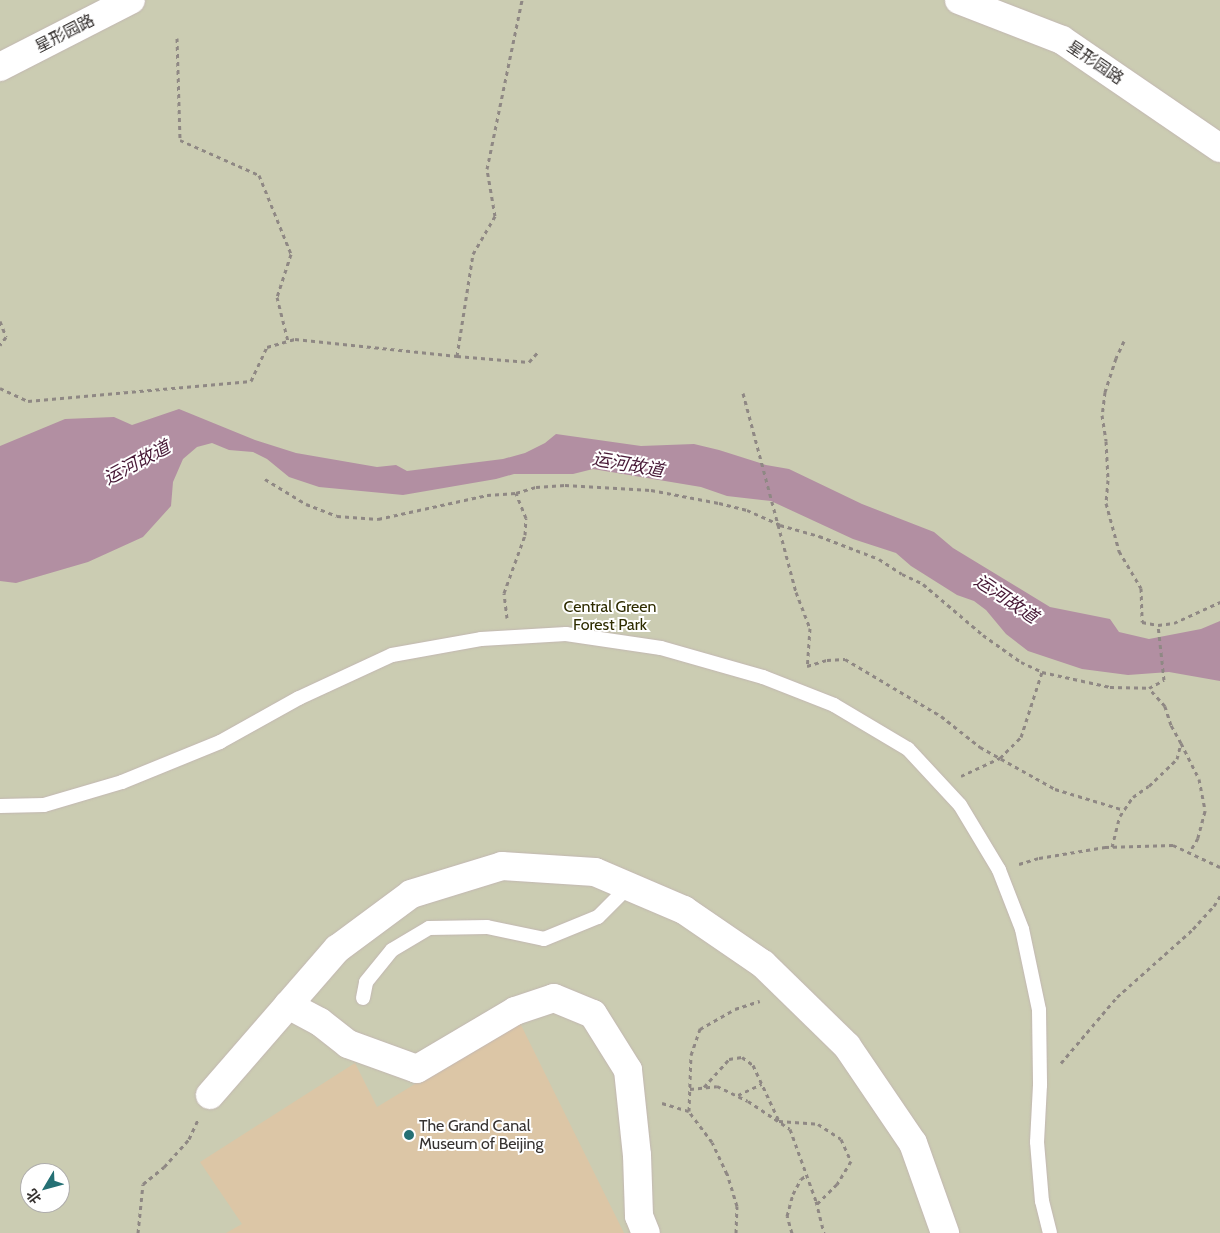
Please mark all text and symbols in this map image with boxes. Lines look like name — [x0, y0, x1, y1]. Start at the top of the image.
street label: 星形园路 — [32, 11, 98, 57]
street label: 星形园路 — [1063, 37, 1127, 89]
water label: 运河故道 — [100, 437, 174, 489]
water label: 运河故道 — [591, 448, 665, 482]
water label: 运河故道 — [970, 570, 1042, 628]
park label: Central Green Forest Park — [564, 597, 656, 635]
place label: The Grand Canal Museum of Beijing — [419, 1116, 543, 1154]
marker: The Grand Canal Museum of Beijing — [403, 1129, 415, 1141]
north arrow — [20, 1163, 70, 1213]
text: 北 — [22, 1185, 45, 1207]

